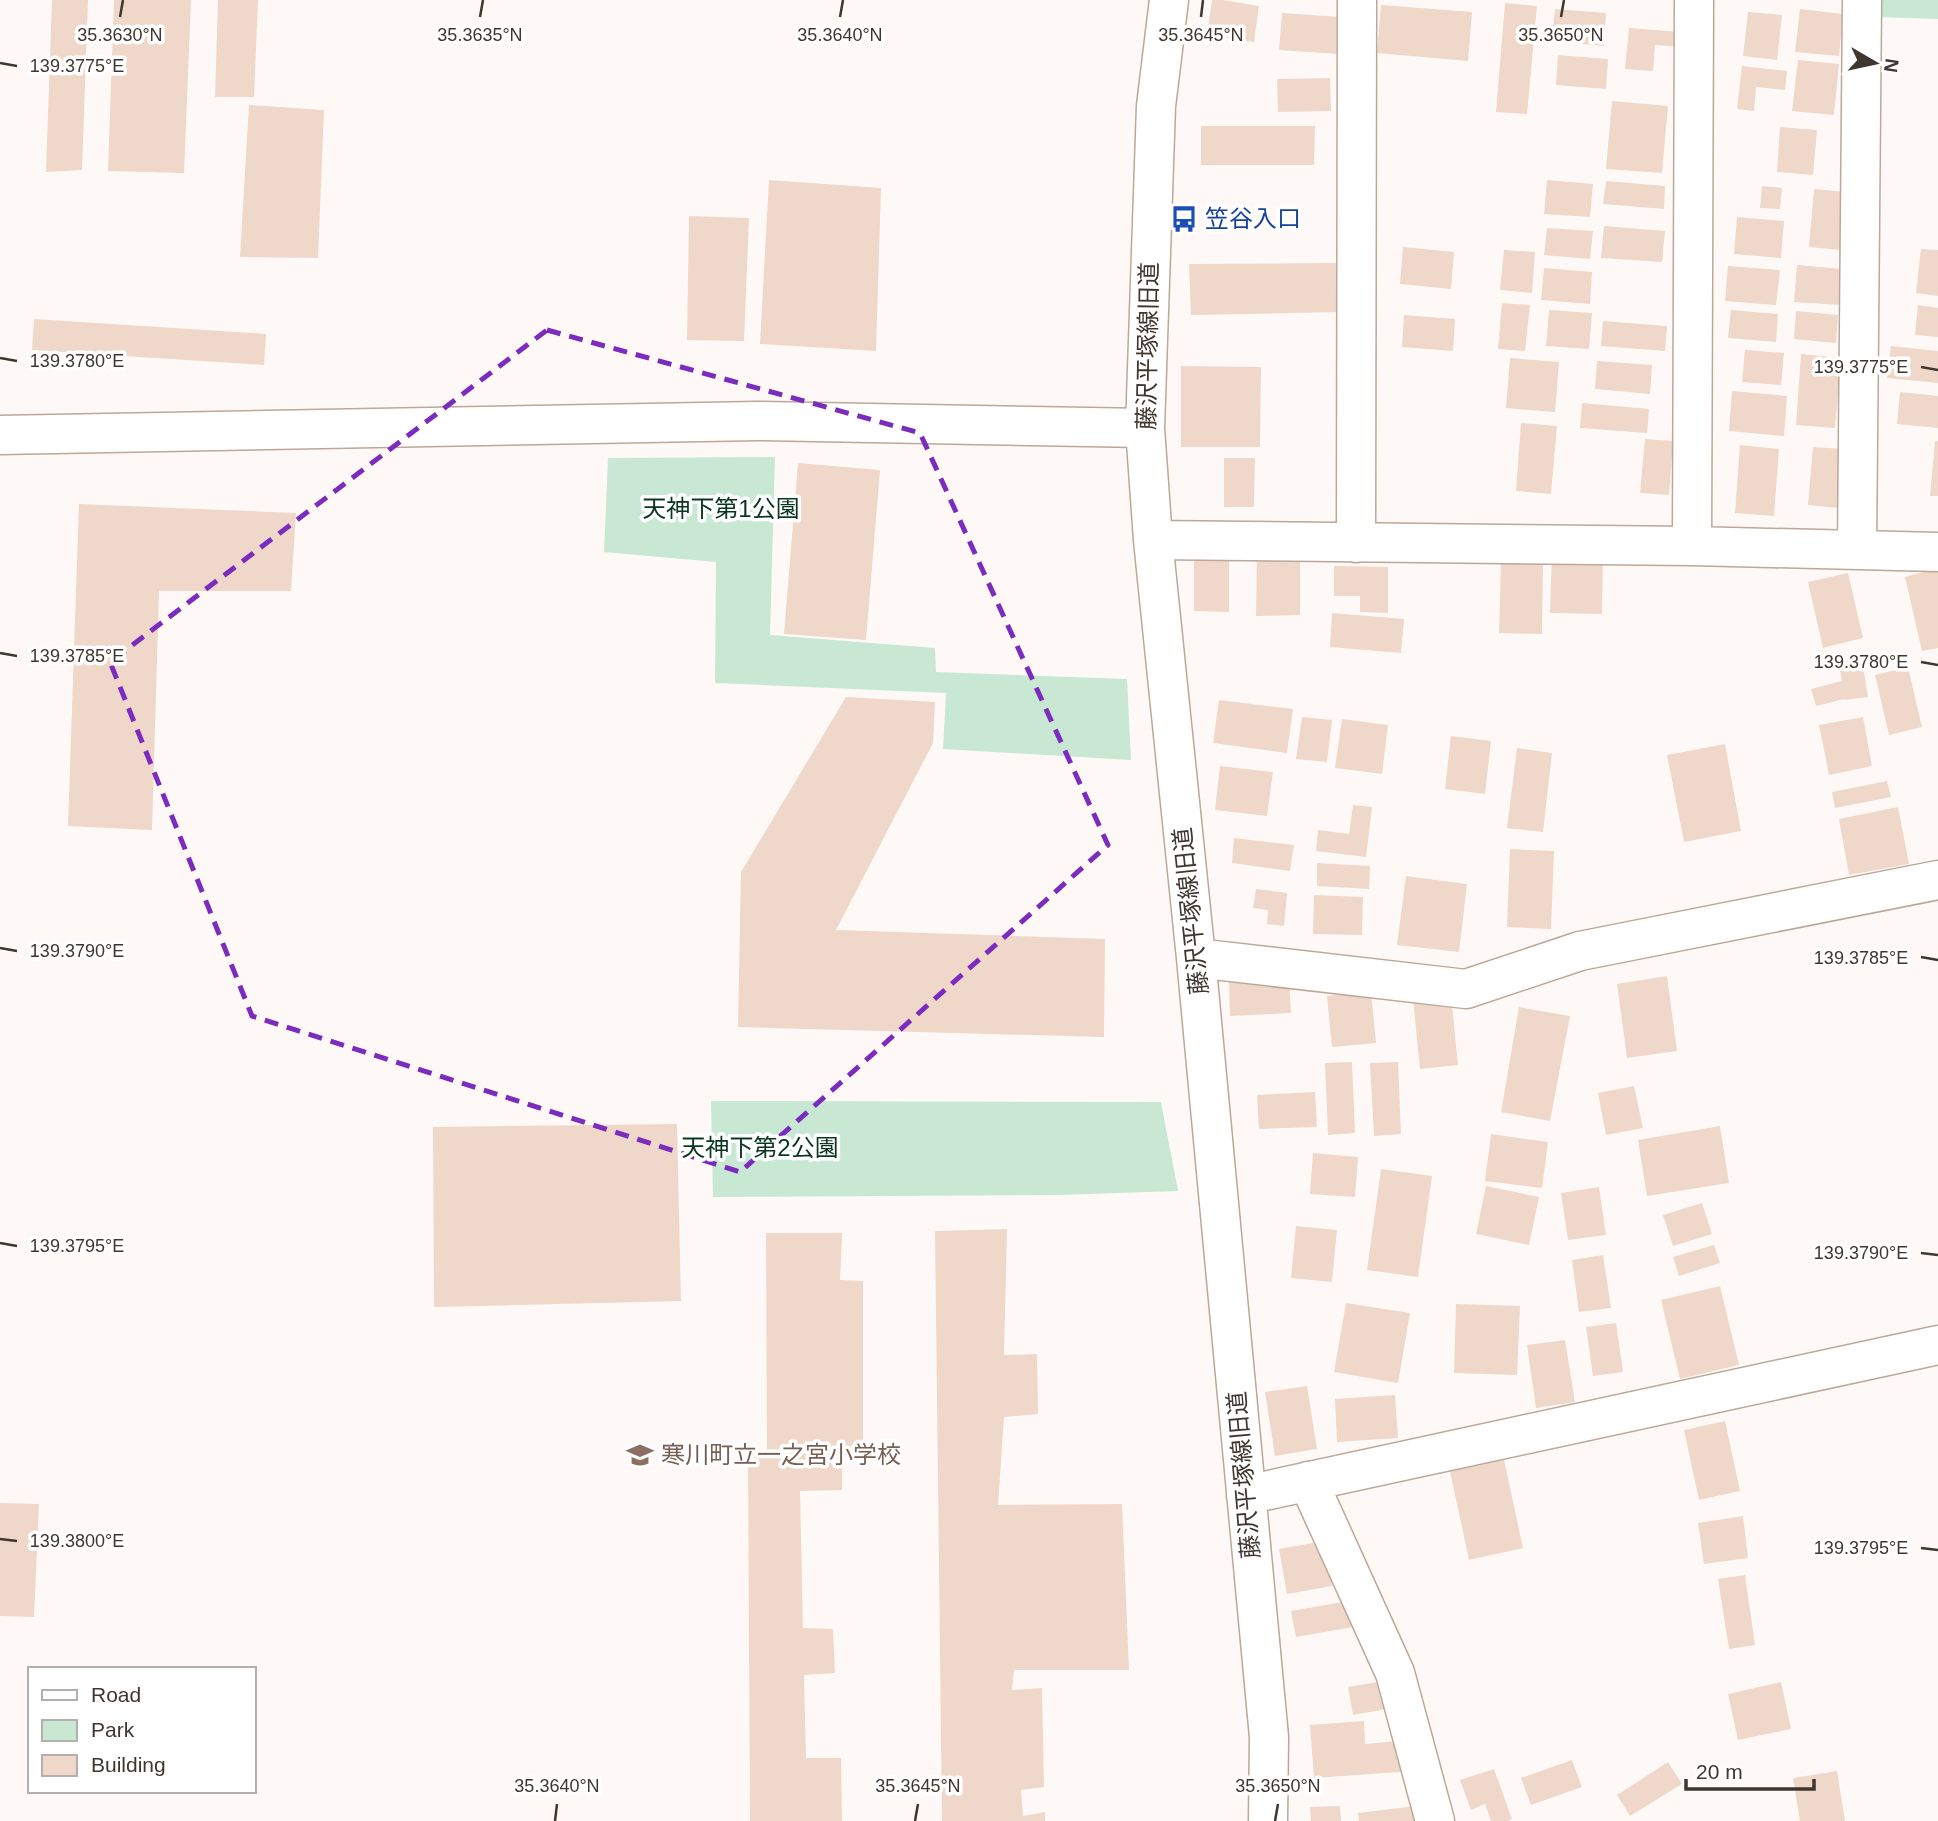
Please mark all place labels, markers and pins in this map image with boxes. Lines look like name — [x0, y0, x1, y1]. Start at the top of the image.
bus stop icon: 笠谷入口 — [1169, 204, 1199, 234]
place label: 笠谷入口 — [1205, 205, 1301, 232]
school or university icon: 寒川町立一之宮小学校 — [625, 1440, 655, 1470]
place label: 寒川町立一之宮小学校 — [661, 1441, 901, 1468]

